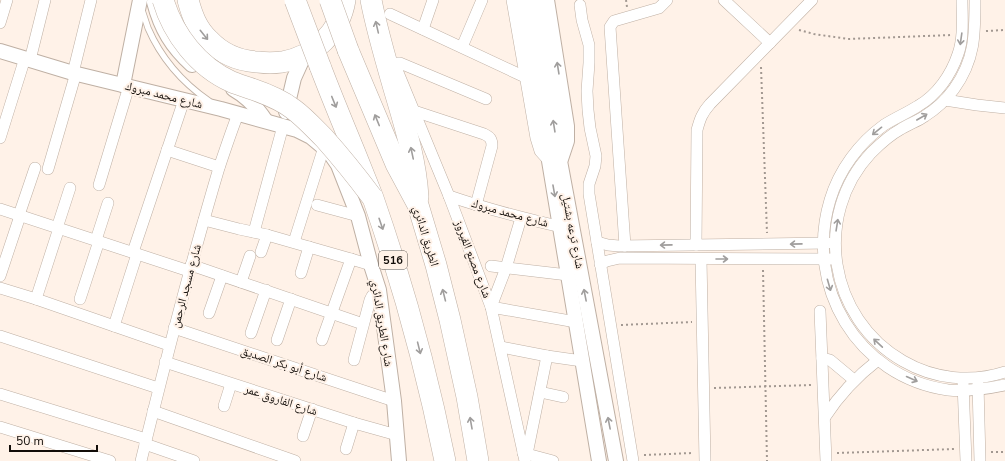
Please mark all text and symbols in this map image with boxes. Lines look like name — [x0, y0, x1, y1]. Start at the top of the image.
one-way arrow — [372, 21, 380, 34]
one-way arrow — [200, 29, 209, 40]
one-way arrow — [957, 32, 965, 45]
one-way arrow — [554, 62, 562, 75]
street label: شارع محمد مبروك — [124, 78, 204, 112]
one-way arrow — [331, 96, 339, 108]
one-way arrow — [916, 113, 928, 121]
one-way arrow — [373, 114, 381, 126]
one-way arrow — [550, 120, 558, 133]
one-way arrow — [872, 126, 883, 135]
one-way arrow — [407, 146, 415, 159]
one-way arrow — [550, 184, 558, 197]
street label: شارع ترعه بشتيل — [558, 192, 588, 270]
street label: شارع محمد مبروك — [470, 195, 550, 231]
street label: الطريق الدائري — [407, 204, 443, 269]
one-way arrow — [378, 217, 385, 230]
street label: شارع مصنع الفيروز — [450, 217, 495, 300]
one-way arrow — [833, 219, 841, 232]
one-way arrow — [790, 240, 803, 248]
street label: شارع مسجد الرحمن — [167, 242, 205, 330]
one-way arrow — [660, 242, 673, 249]
road number: 516 — [379, 251, 407, 269]
one-way arrow — [715, 255, 728, 263]
street label: شارع الطريق الدائري — [365, 278, 397, 368]
one-way arrow — [826, 279, 833, 292]
one-way arrow — [439, 289, 447, 302]
one-way arrow — [580, 289, 588, 302]
one-way arrow — [873, 338, 883, 347]
one-way arrow — [415, 341, 423, 354]
street label: شارع أبو بكر الصديق — [239, 343, 329, 386]
one-way arrow — [906, 376, 918, 383]
street label: شارع الفاروق عمر — [241, 380, 320, 419]
one-way arrow — [467, 416, 475, 429]
one-way arrow — [604, 417, 612, 430]
scale bar — [10, 427, 97, 453]
text: 50 m — [16, 433, 44, 449]

